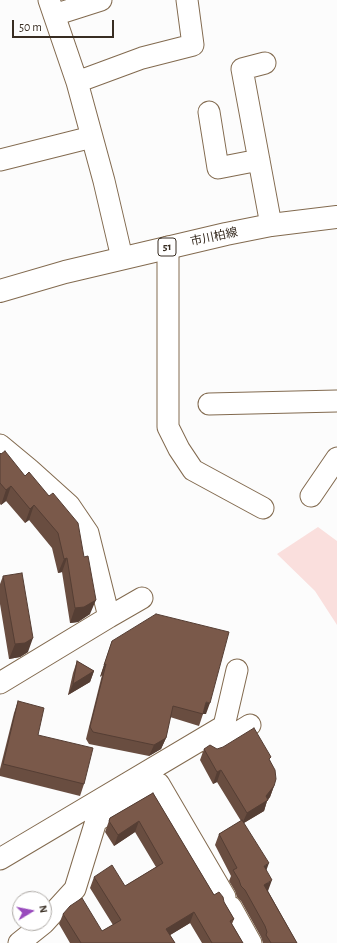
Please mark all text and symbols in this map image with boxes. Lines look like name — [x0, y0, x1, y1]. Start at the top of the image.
scale bar — [14, 12, 116, 38]
text: 50 m — [19, 21, 42, 33]
street label: 市川柏線 — [189, 225, 239, 249]
road number: 51 — [158, 238, 176, 256]
north arrow — [12, 891, 52, 931]
text: N — [37, 904, 49, 914]

